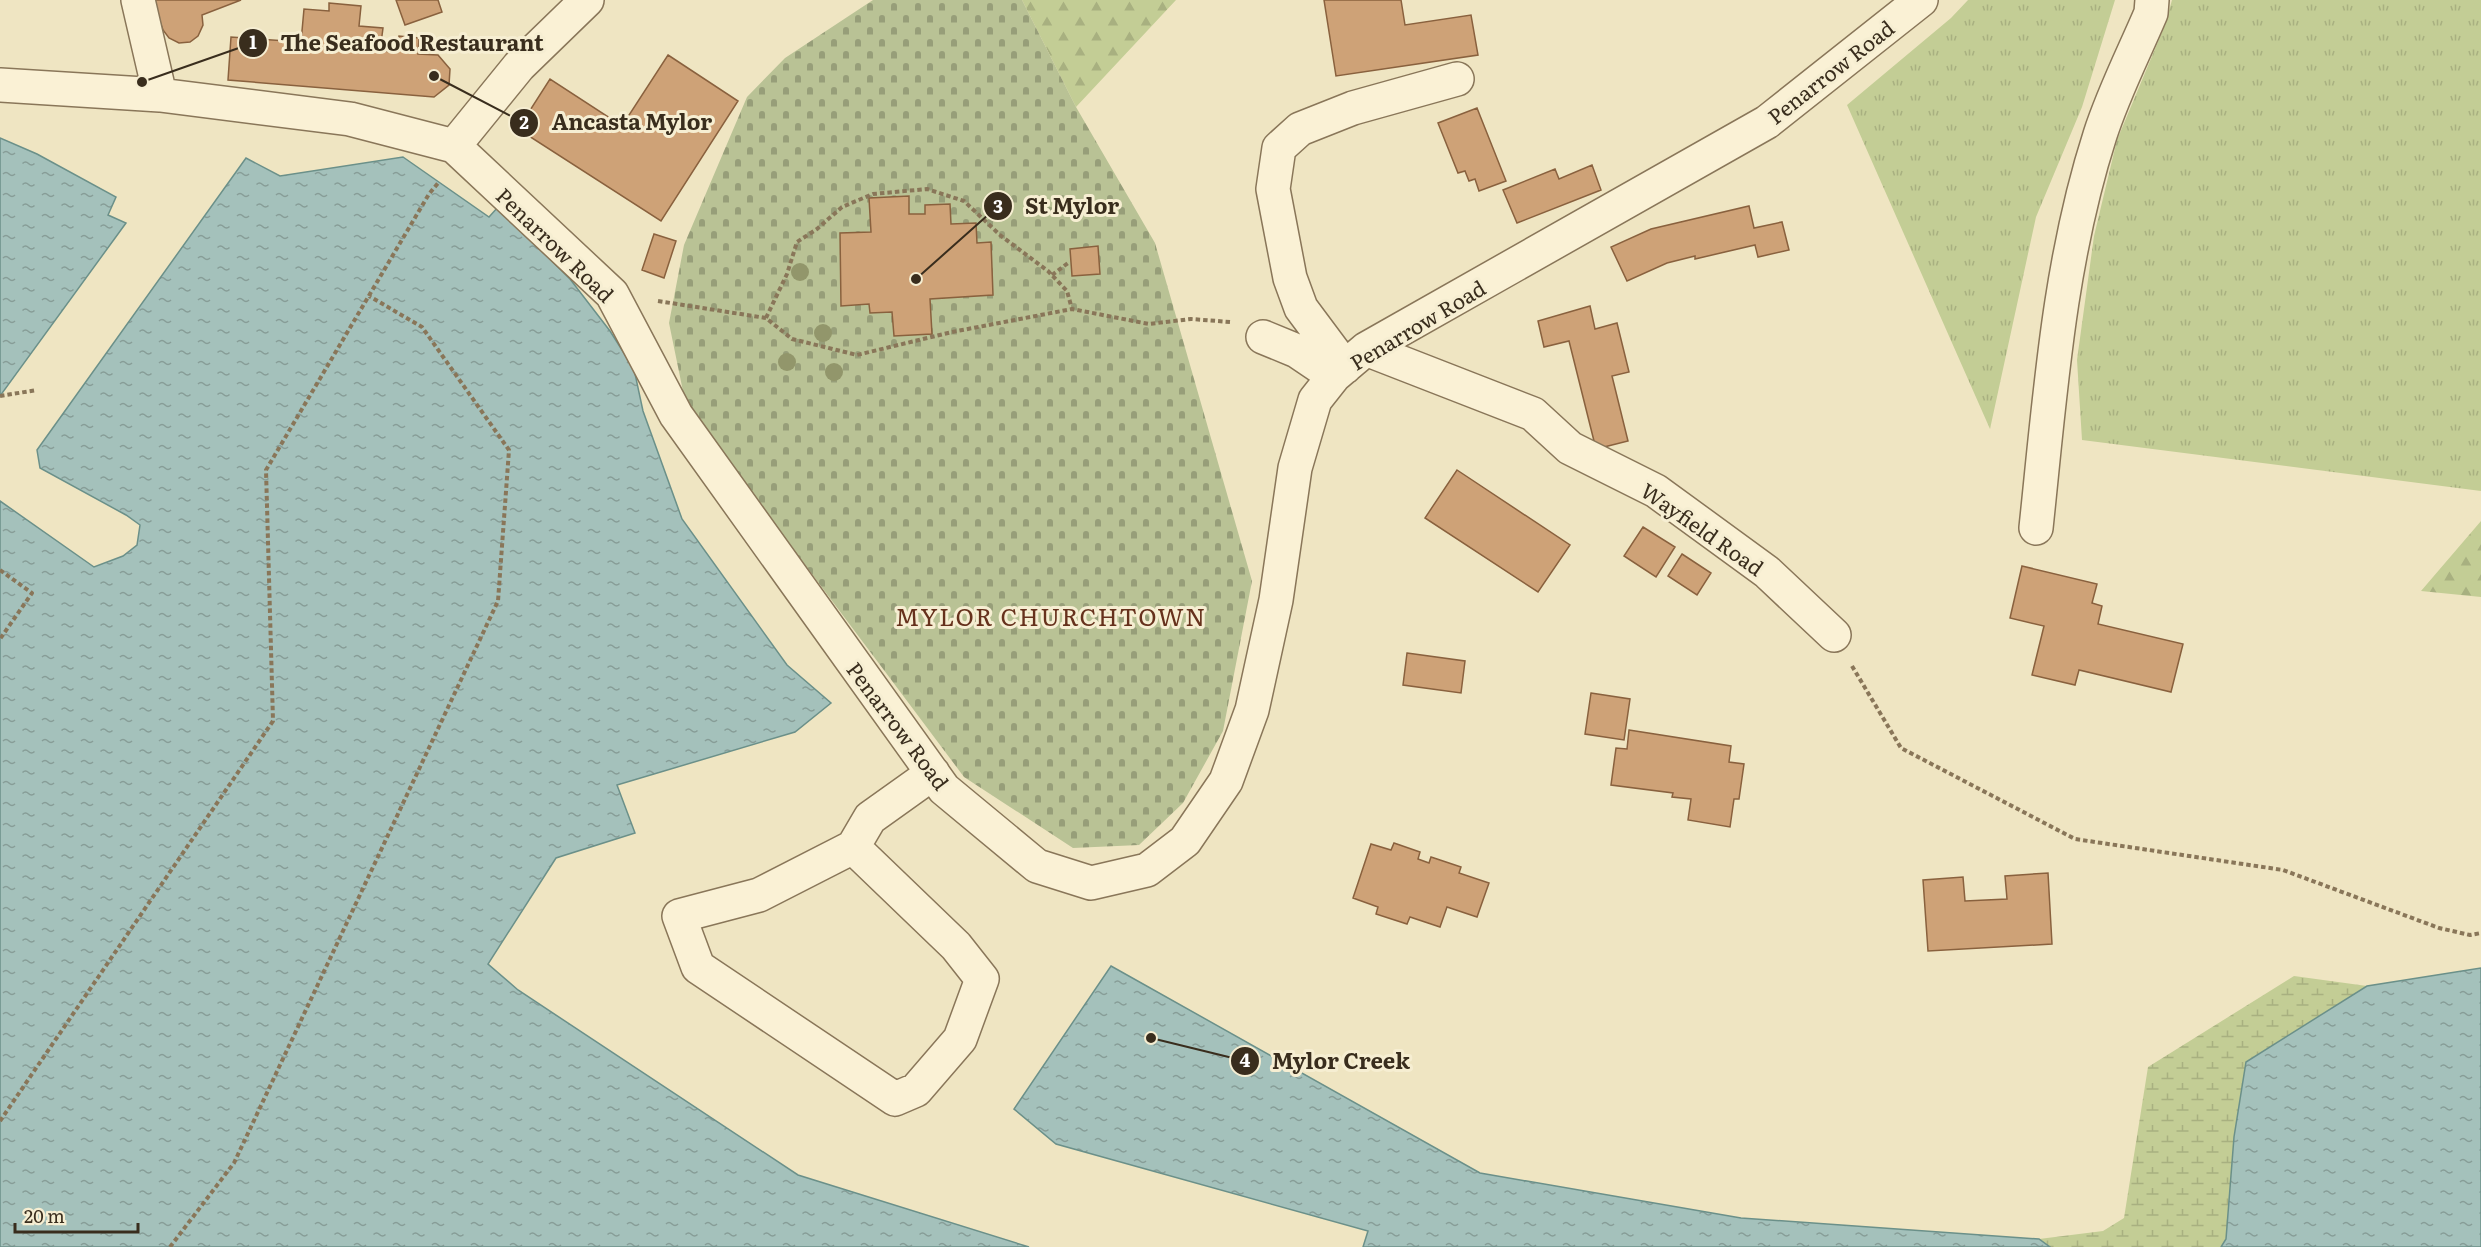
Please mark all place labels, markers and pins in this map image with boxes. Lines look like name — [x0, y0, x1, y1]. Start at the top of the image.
callout: The Seafood Restaurant — [238, 23, 556, 63]
callout: Ancasta Mylor — [509, 103, 724, 143]
callout: St Mylor — [983, 186, 1131, 226]
callout: Mylor Creek — [1230, 1041, 1422, 1081]

